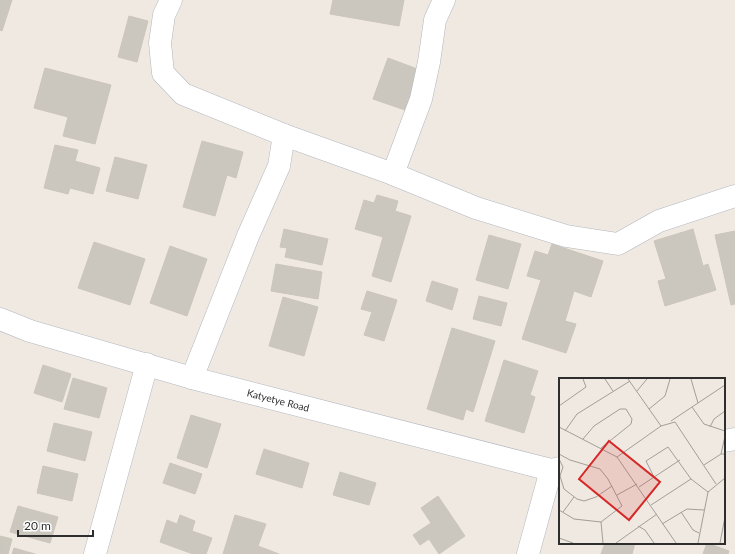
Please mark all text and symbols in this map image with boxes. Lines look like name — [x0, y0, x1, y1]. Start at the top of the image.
inset map — [559, 378, 725, 544]
street label: Katyetye Road — [246, 386, 311, 414]
scale bar — [18, 512, 93, 538]
text: 20 m — [24, 518, 51, 533]

